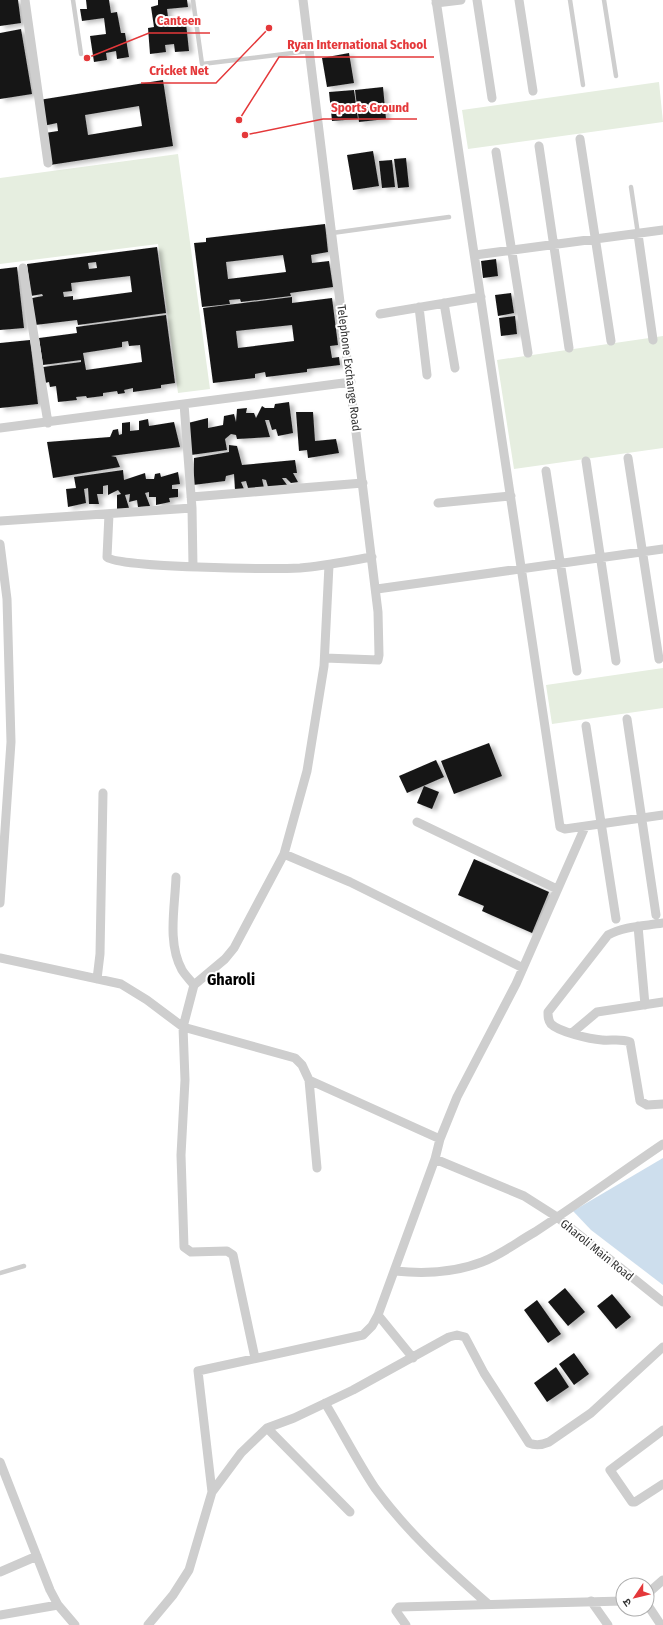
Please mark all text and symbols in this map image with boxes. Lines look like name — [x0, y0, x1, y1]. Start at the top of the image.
callout: Canteen — [149, 8, 210, 33]
text: Canteen — [157, 13, 201, 28]
callout: Ryan International School — [279, 32, 434, 57]
text: Ryan International School — [287, 37, 427, 52]
callout: Cricket Net — [141, 58, 216, 83]
text: Cricket Net — [149, 63, 209, 78]
callout: Sports Ground — [323, 94, 417, 119]
text: Sports Ground — [331, 100, 409, 115]
street label: Telephone Exchange Road — [334, 304, 364, 432]
district label: Gharoli — [207, 970, 255, 989]
street label: Gharoli Main Road — [558, 1216, 636, 1284]
north arrow — [615, 1577, 655, 1617]
text: उ — [620, 1596, 634, 1609]

